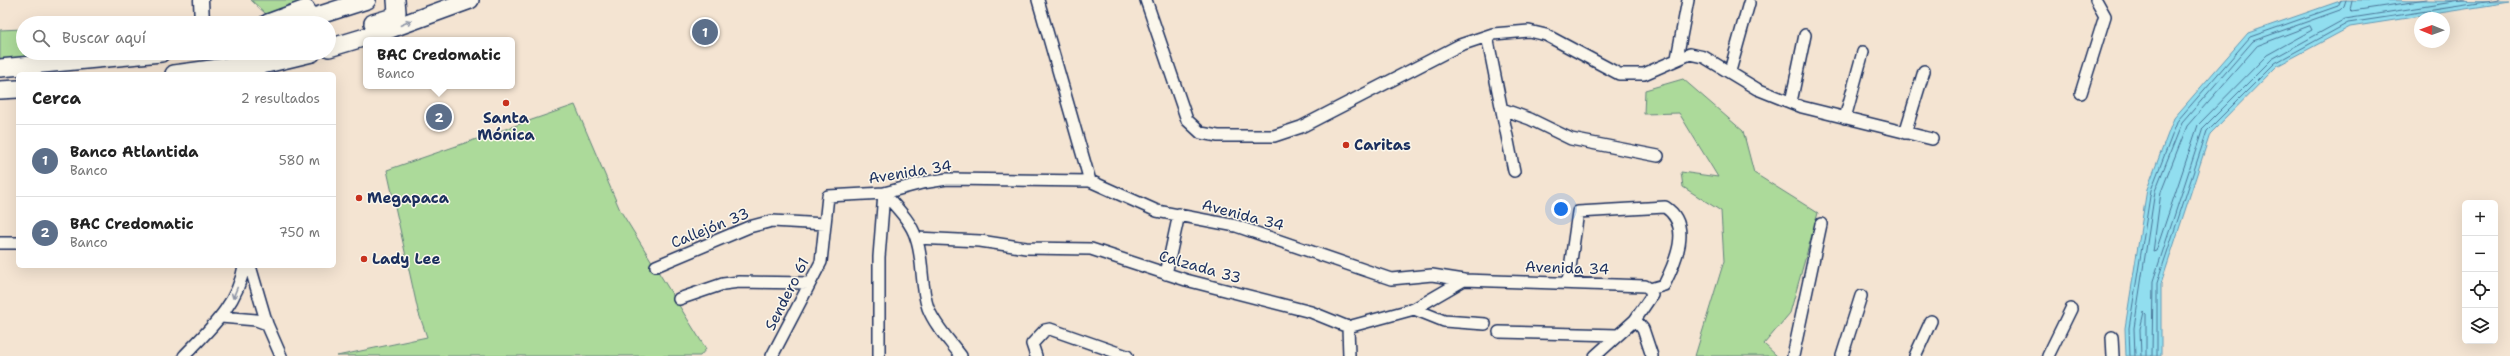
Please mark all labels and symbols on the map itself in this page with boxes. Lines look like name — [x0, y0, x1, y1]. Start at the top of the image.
north arrow — [2414, 12, 2450, 48]
pin: 1 — [692, 17, 718, 47]
one-way arrow — [399, 18, 411, 26]
marker: Santa Mónica — [501, 98, 511, 108]
pin: 2 — [426, 102, 452, 132]
place label: Santa Mónica — [477, 108, 536, 145]
place label: Caritas — [1354, 135, 1411, 155]
marker: Caritas — [1341, 140, 1351, 150]
street label: Avenida 34 — [867, 156, 953, 188]
place label: Megapaca — [367, 188, 450, 208]
marker: Megapaca — [354, 193, 364, 203]
street label: Avenida 34 — [1200, 194, 1286, 236]
your location — [1551, 199, 1571, 219]
street label: Callejón 33 — [668, 203, 752, 253]
street label: Calzada 33 — [1157, 246, 1243, 288]
place label: Lady Lee — [372, 249, 441, 269]
marker: Lady Lee — [359, 254, 369, 264]
street label: Sendero 61 — [760, 254, 814, 334]
street label: Avenida 34 — [1525, 257, 1609, 279]
one-way arrow — [231, 286, 239, 298]

